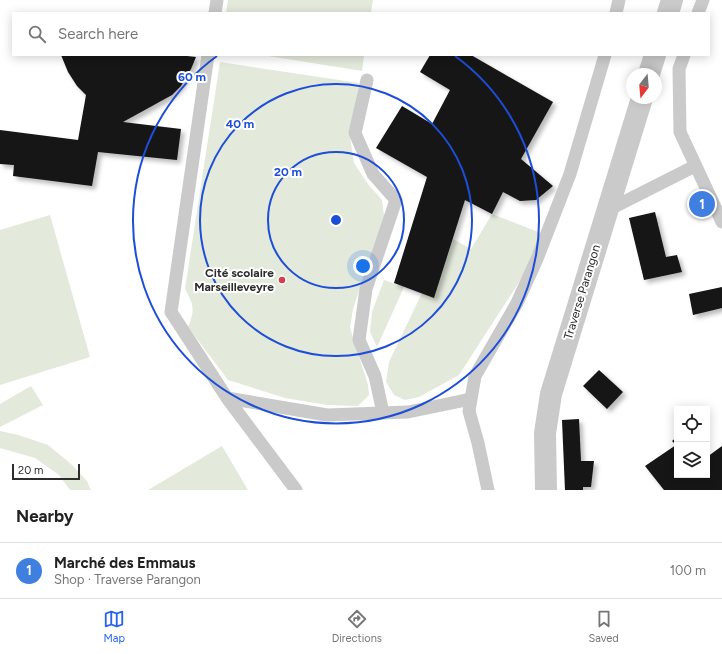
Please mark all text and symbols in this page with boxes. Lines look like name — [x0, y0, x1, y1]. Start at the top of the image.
search box — [12, 12, 710, 56]
icon: search — [26, 23, 48, 45]
text: Search here — [58, 25, 138, 43]
north arrow — [626, 68, 662, 104]
text: 60 m — [178, 70, 206, 84]
text: 40 m — [226, 117, 254, 131]
text: 20 m — [274, 165, 302, 179]
pin: 1 — [689, 189, 715, 219]
centre of rings — [329, 213, 343, 227]
street label: Traverse Parangon — [561, 243, 603, 341]
your location — [353, 256, 373, 276]
place label: Cité scolaire Marseilleveyre — [194, 266, 274, 294]
marker: Cité scolaire Marseilleveyre — [277, 275, 287, 285]
map controls — [674, 406, 710, 478]
button: locate — [674, 406, 710, 442]
button: layers — [674, 442, 710, 478]
scale bar — [12, 462, 80, 481]
text: 20 m — [18, 464, 43, 477]
text: Nearby — [16, 506, 74, 526]
text: Marché des Emmaus — [54, 554, 196, 572]
text: 1 — [26, 563, 32, 578]
text: 100 m — [670, 563, 706, 578]
text: Shop · Traverse Parangon — [54, 572, 201, 587]
tab: Map — [103, 608, 125, 645]
tab: Directions — [332, 608, 382, 645]
tab: Saved — [588, 608, 619, 645]

